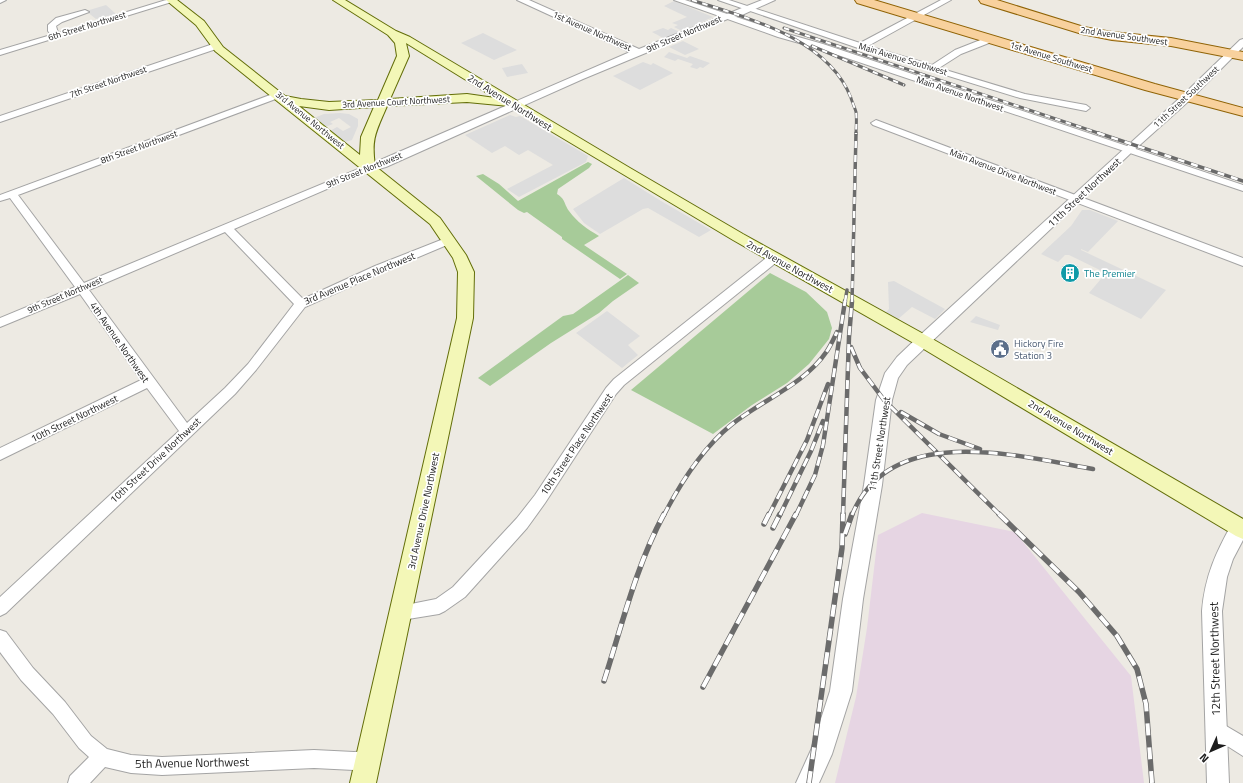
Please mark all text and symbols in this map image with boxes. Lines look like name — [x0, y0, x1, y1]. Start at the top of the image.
street label: 6th Street Northwest — [46, 7, 128, 44]
street label: 1st Avenue Northwest — [551, 7, 634, 54]
street label: 9th Street Northwest — [644, 11, 724, 55]
street label: 2nd Avenue Southwest — [1080, 23, 1169, 48]
street label: 1st Avenue Southwest — [1008, 38, 1095, 75]
street label: Main Avenue Southwest — [857, 39, 950, 78]
street label: 7th Street Northwest — [68, 62, 149, 101]
street label: 11th Street Southwest — [1150, 62, 1222, 131]
street label: 2nd Avenue Northwest — [465, 70, 555, 135]
street label: Main Avenue Northwest — [915, 72, 1006, 115]
street label: 3rd Avenue Northwest — [273, 88, 348, 152]
street label: 3rd Avenue Court Northwest — [342, 92, 451, 111]
street label: 8th Street Northwest — [99, 126, 180, 166]
street label: Main Avenue Drive Northwest — [948, 145, 1059, 198]
street label: 9th Street Northwest — [324, 148, 404, 191]
street label: 11th Street Northwest — [1044, 154, 1125, 230]
street label: 2nd Avenue Northwest — [744, 236, 836, 297]
street label: 3rd Avenue Place Northwest — [301, 248, 418, 309]
building icon: The Premier — [1059, 262, 1081, 284]
place label: The Premier — [1084, 266, 1136, 281]
street label: 9th Street Northwest — [25, 272, 105, 316]
street label: 4th Avenue Northwest — [86, 299, 153, 386]
place label: Hickory Fire Station 3 — [1014, 336, 1064, 363]
public building icon: Hickory Fire Station 3 — [989, 338, 1011, 360]
street label: 10th Street Place Northwest — [537, 390, 616, 498]
street label: 10th Street Northwest — [28, 391, 121, 446]
street label: 11th Street Northwest — [865, 395, 894, 492]
street label: 2nd Avenue Northwest — [1025, 396, 1117, 459]
street label: 10th Street Drive Northwest — [107, 414, 204, 507]
street label: 3rd Avenue Drive Northwest — [404, 451, 443, 571]
street label: 12th Street Northwest — [1204, 601, 1225, 716]
north arrow — [1191, 731, 1231, 771]
text: N — [1196, 750, 1212, 766]
street label: 5th Avenue Northwest — [135, 752, 250, 773]

